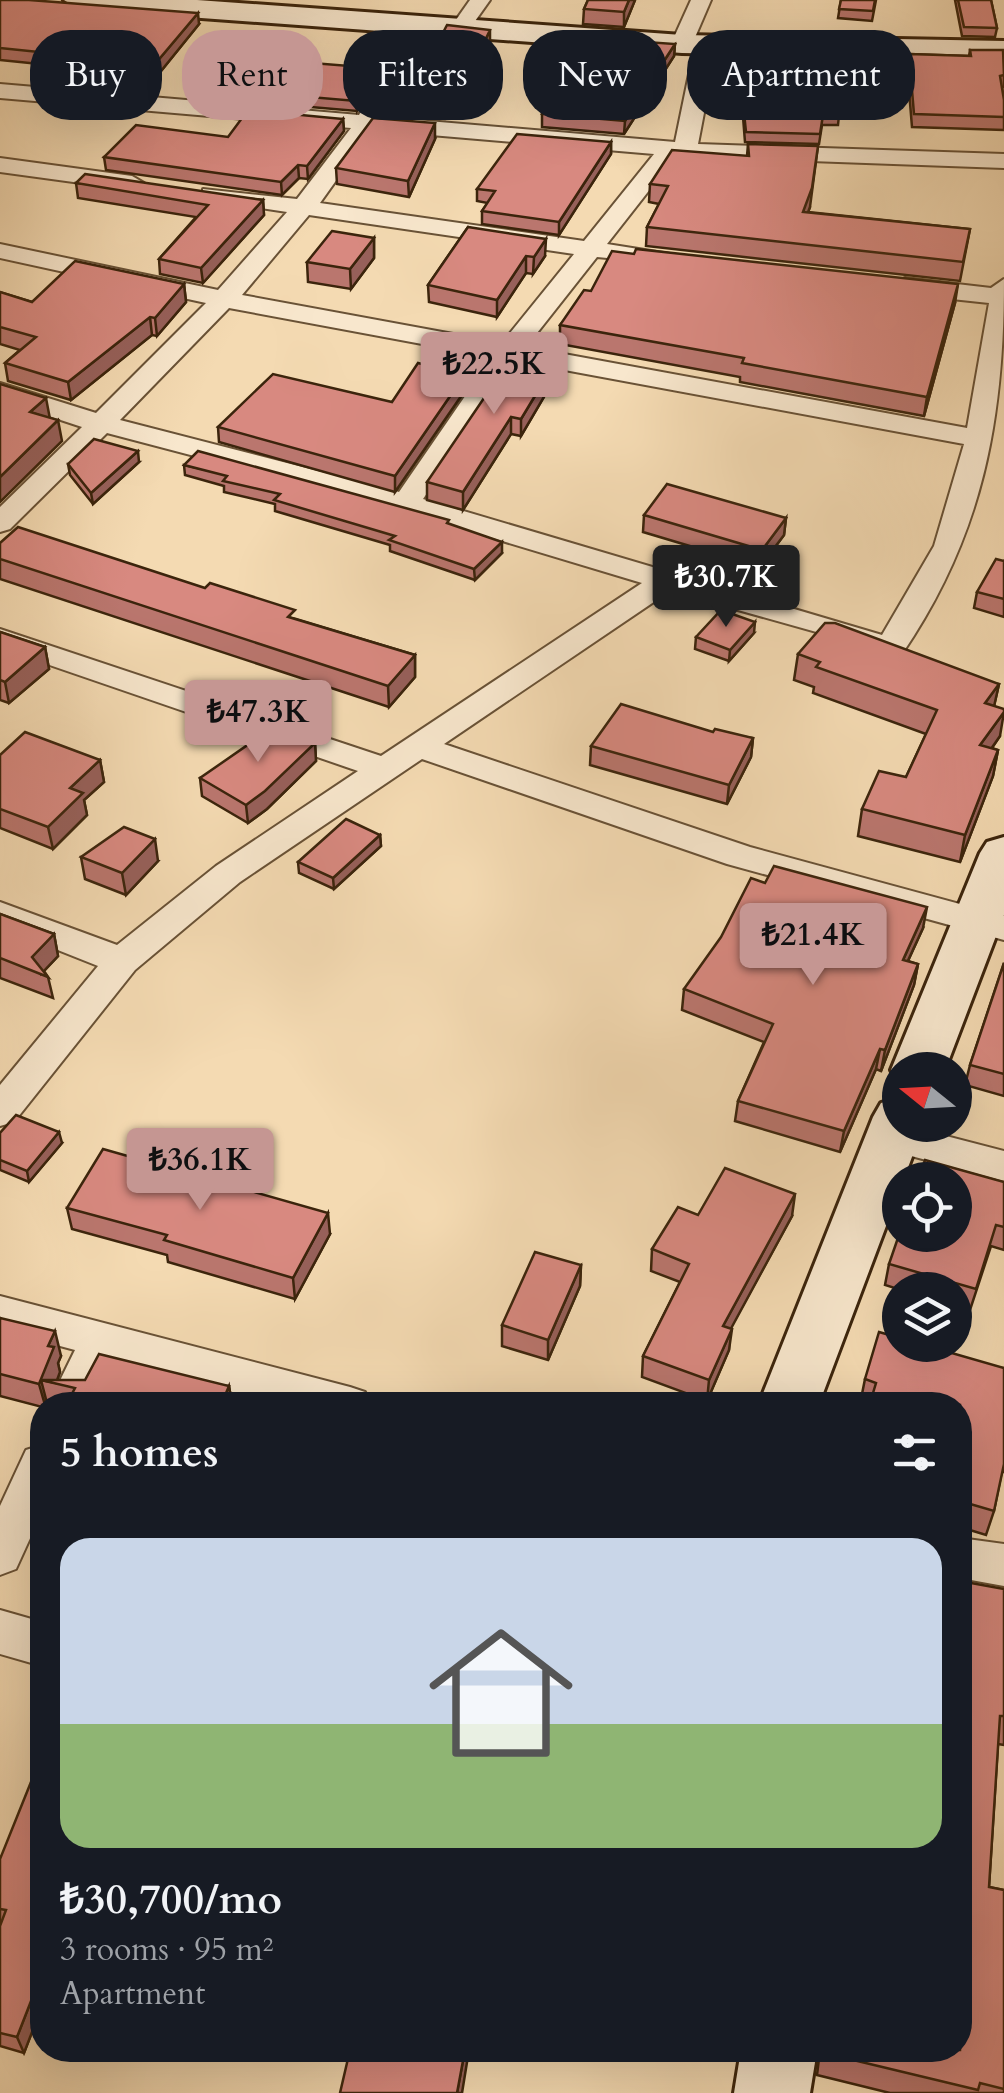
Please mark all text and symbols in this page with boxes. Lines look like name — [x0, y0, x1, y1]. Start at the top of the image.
chip: Buy — [30, 30, 162, 120]
chip: Rent — [182, 30, 323, 120]
chip: Filters — [343, 30, 503, 120]
chip: New — [523, 30, 667, 120]
chip: Apartment — [687, 30, 915, 120]
pin: ₺22.5K — [413, 332, 575, 417]
text: ₺22.5K — [443, 342, 545, 386]
pin: ₺30.7K — [645, 545, 807, 630]
text: ₺30.7K — [675, 555, 777, 599]
pin: ₺47.3K — [177, 680, 339, 765]
text: ₺47.3K — [207, 690, 309, 734]
pin: ₺21.4K — [732, 903, 894, 988]
text: ₺21.4K — [762, 913, 864, 957]
north arrow — [882, 1052, 972, 1142]
map controls — [882, 1052, 972, 1362]
pin: ₺36.1K — [119, 1128, 281, 1213]
text: ₺36.1K — [149, 1138, 251, 1182]
button: locate — [882, 1162, 972, 1252]
button: layers — [882, 1272, 972, 1362]
text: 5 homes — [60, 1424, 218, 1481]
icon: filters — [887, 1425, 942, 1480]
icon: home — [411, 1603, 591, 1783]
text: ₺30,700/mo — [60, 1871, 282, 1928]
text: 3 rooms · 95 m² — [60, 1928, 273, 1972]
text: Apartment — [60, 1972, 205, 2016]

